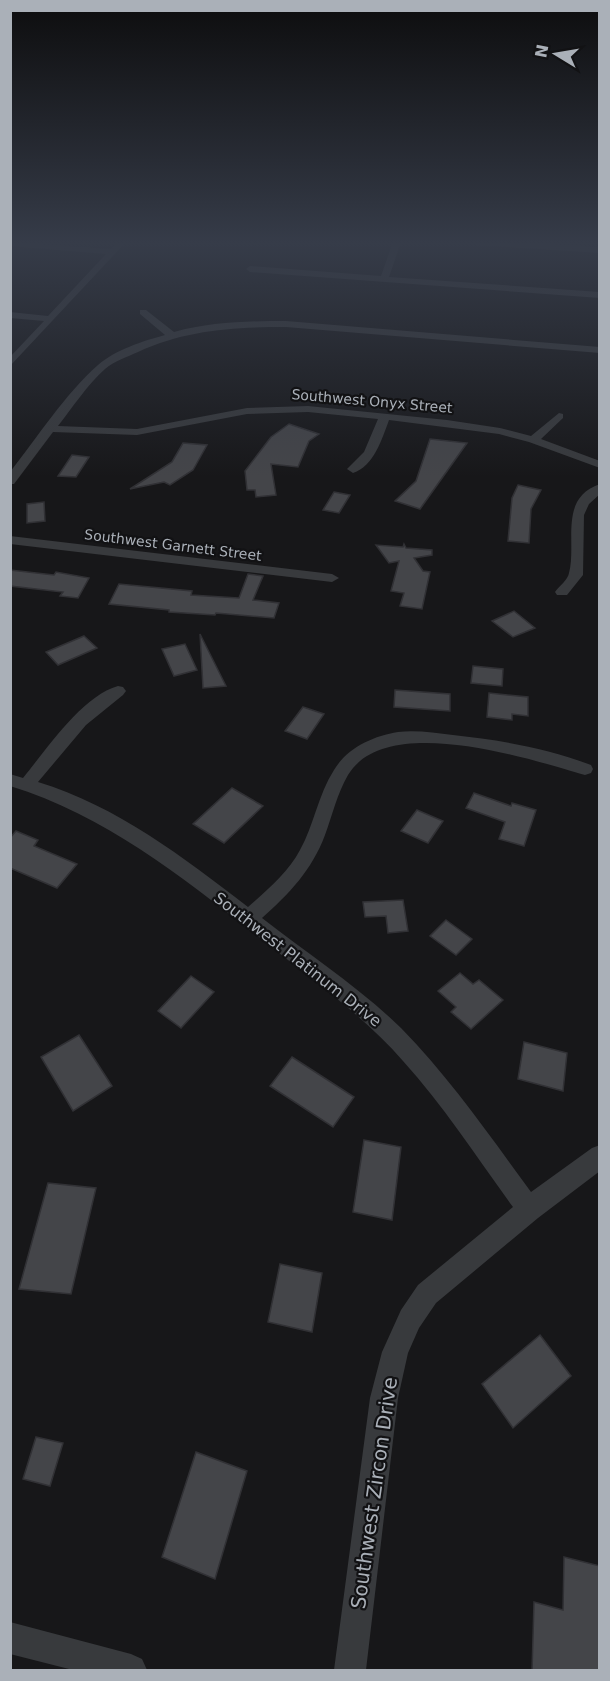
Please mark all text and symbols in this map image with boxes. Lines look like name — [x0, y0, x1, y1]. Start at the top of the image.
north arrow — [526, 24, 586, 84]
text: N — [531, 43, 552, 60]
street label: Southwest Onyx Street — [291, 386, 454, 416]
street label: Southwest Garnett Street — [83, 526, 263, 564]
street label: Southwest Platinum Drive — [210, 888, 385, 1031]
street label: Southwest Zircon Drive — [346, 1375, 402, 1611]

